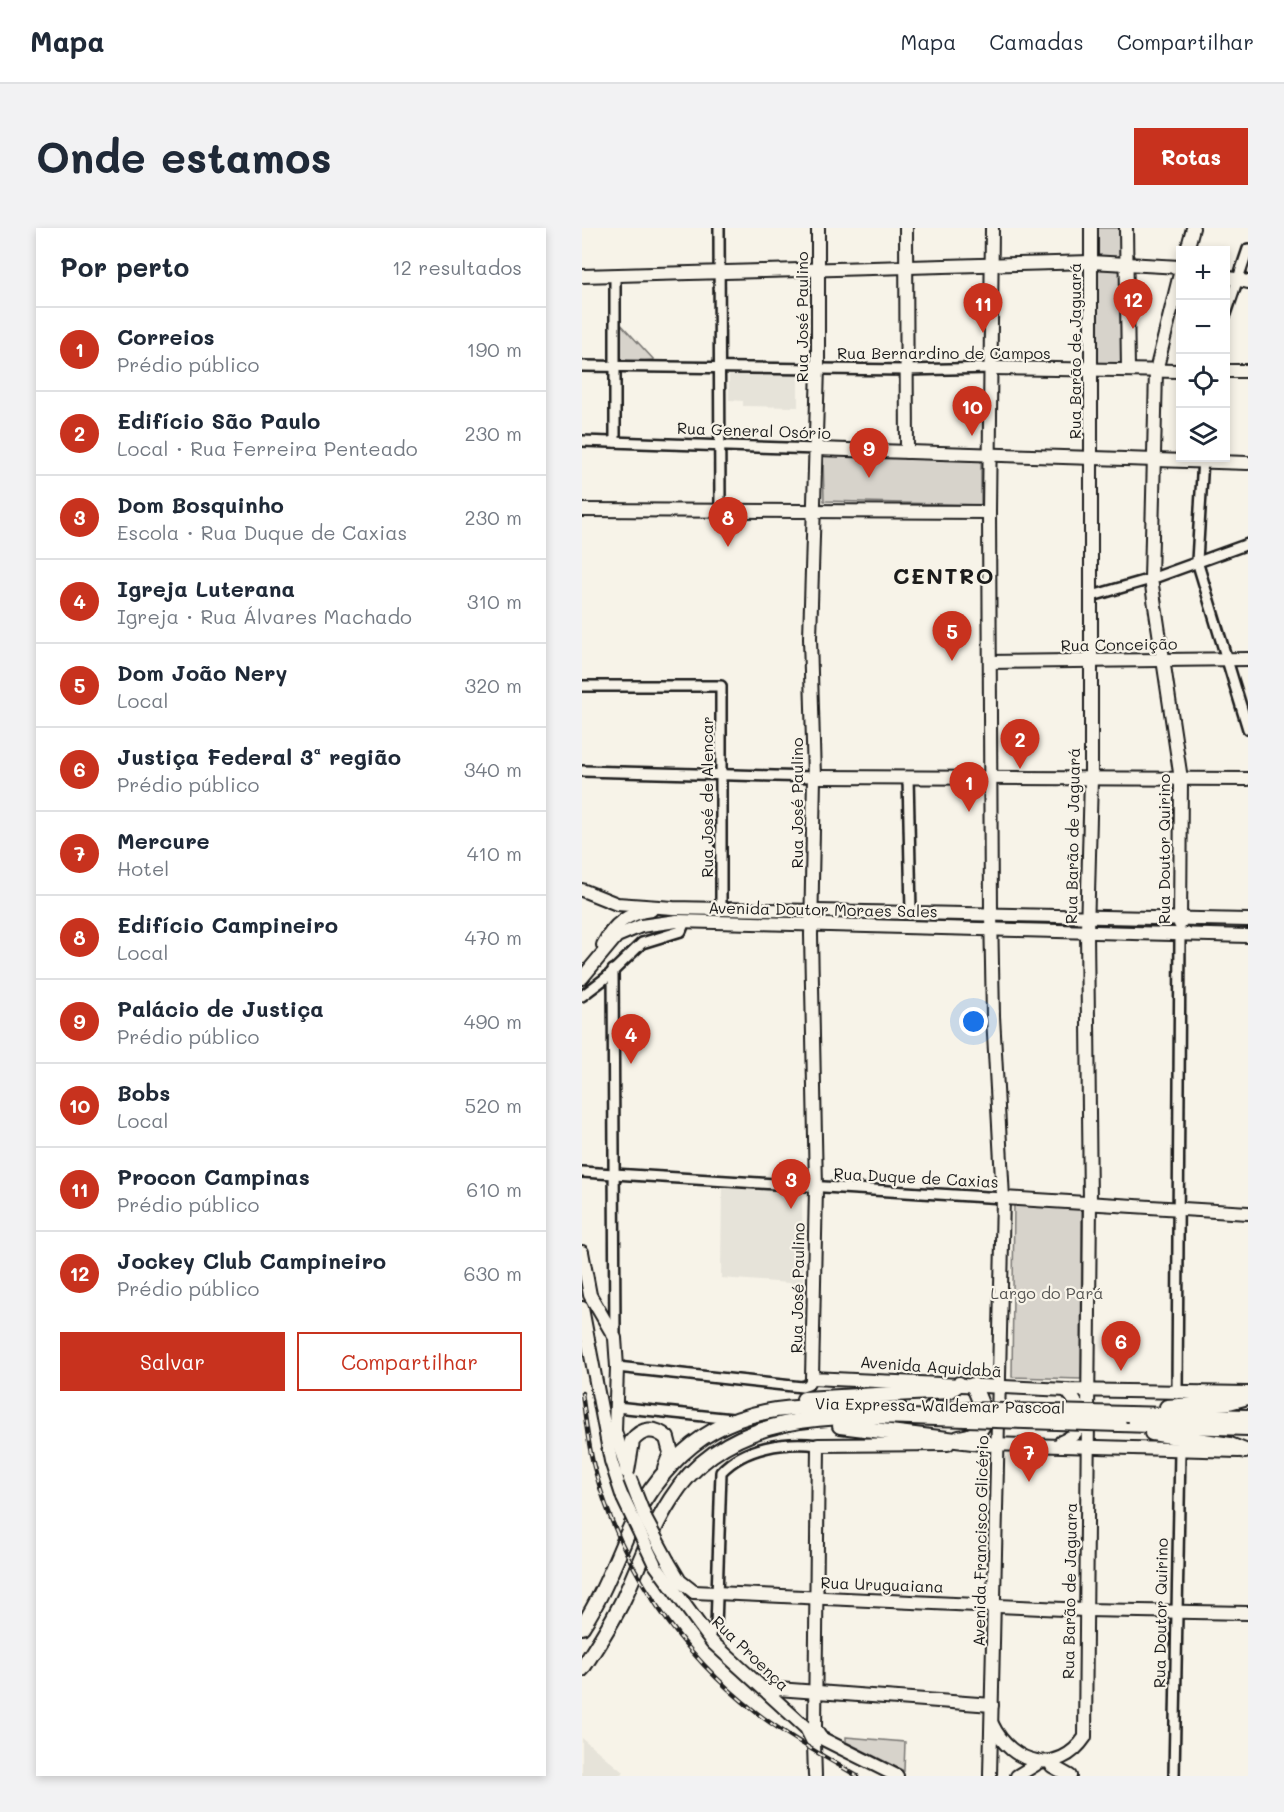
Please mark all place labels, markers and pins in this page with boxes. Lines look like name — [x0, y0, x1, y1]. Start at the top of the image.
pin: 12 — [1114, 279, 1152, 329]
pin: 11 — [964, 284, 1002, 333]
pin: 10 — [952, 386, 992, 436]
pin: 9 — [850, 428, 888, 478]
pin: 8 — [708, 498, 748, 547]
pin: 5 — [932, 612, 971, 661]
pin: 2 — [1000, 720, 1040, 769]
pin: 1 — [950, 762, 988, 812]
pin: 4 — [611, 1014, 650, 1064]
pin: 3 — [772, 1160, 810, 1209]
pin: 6 — [1102, 1322, 1140, 1371]
pin: 7 — [1010, 1432, 1048, 1482]

